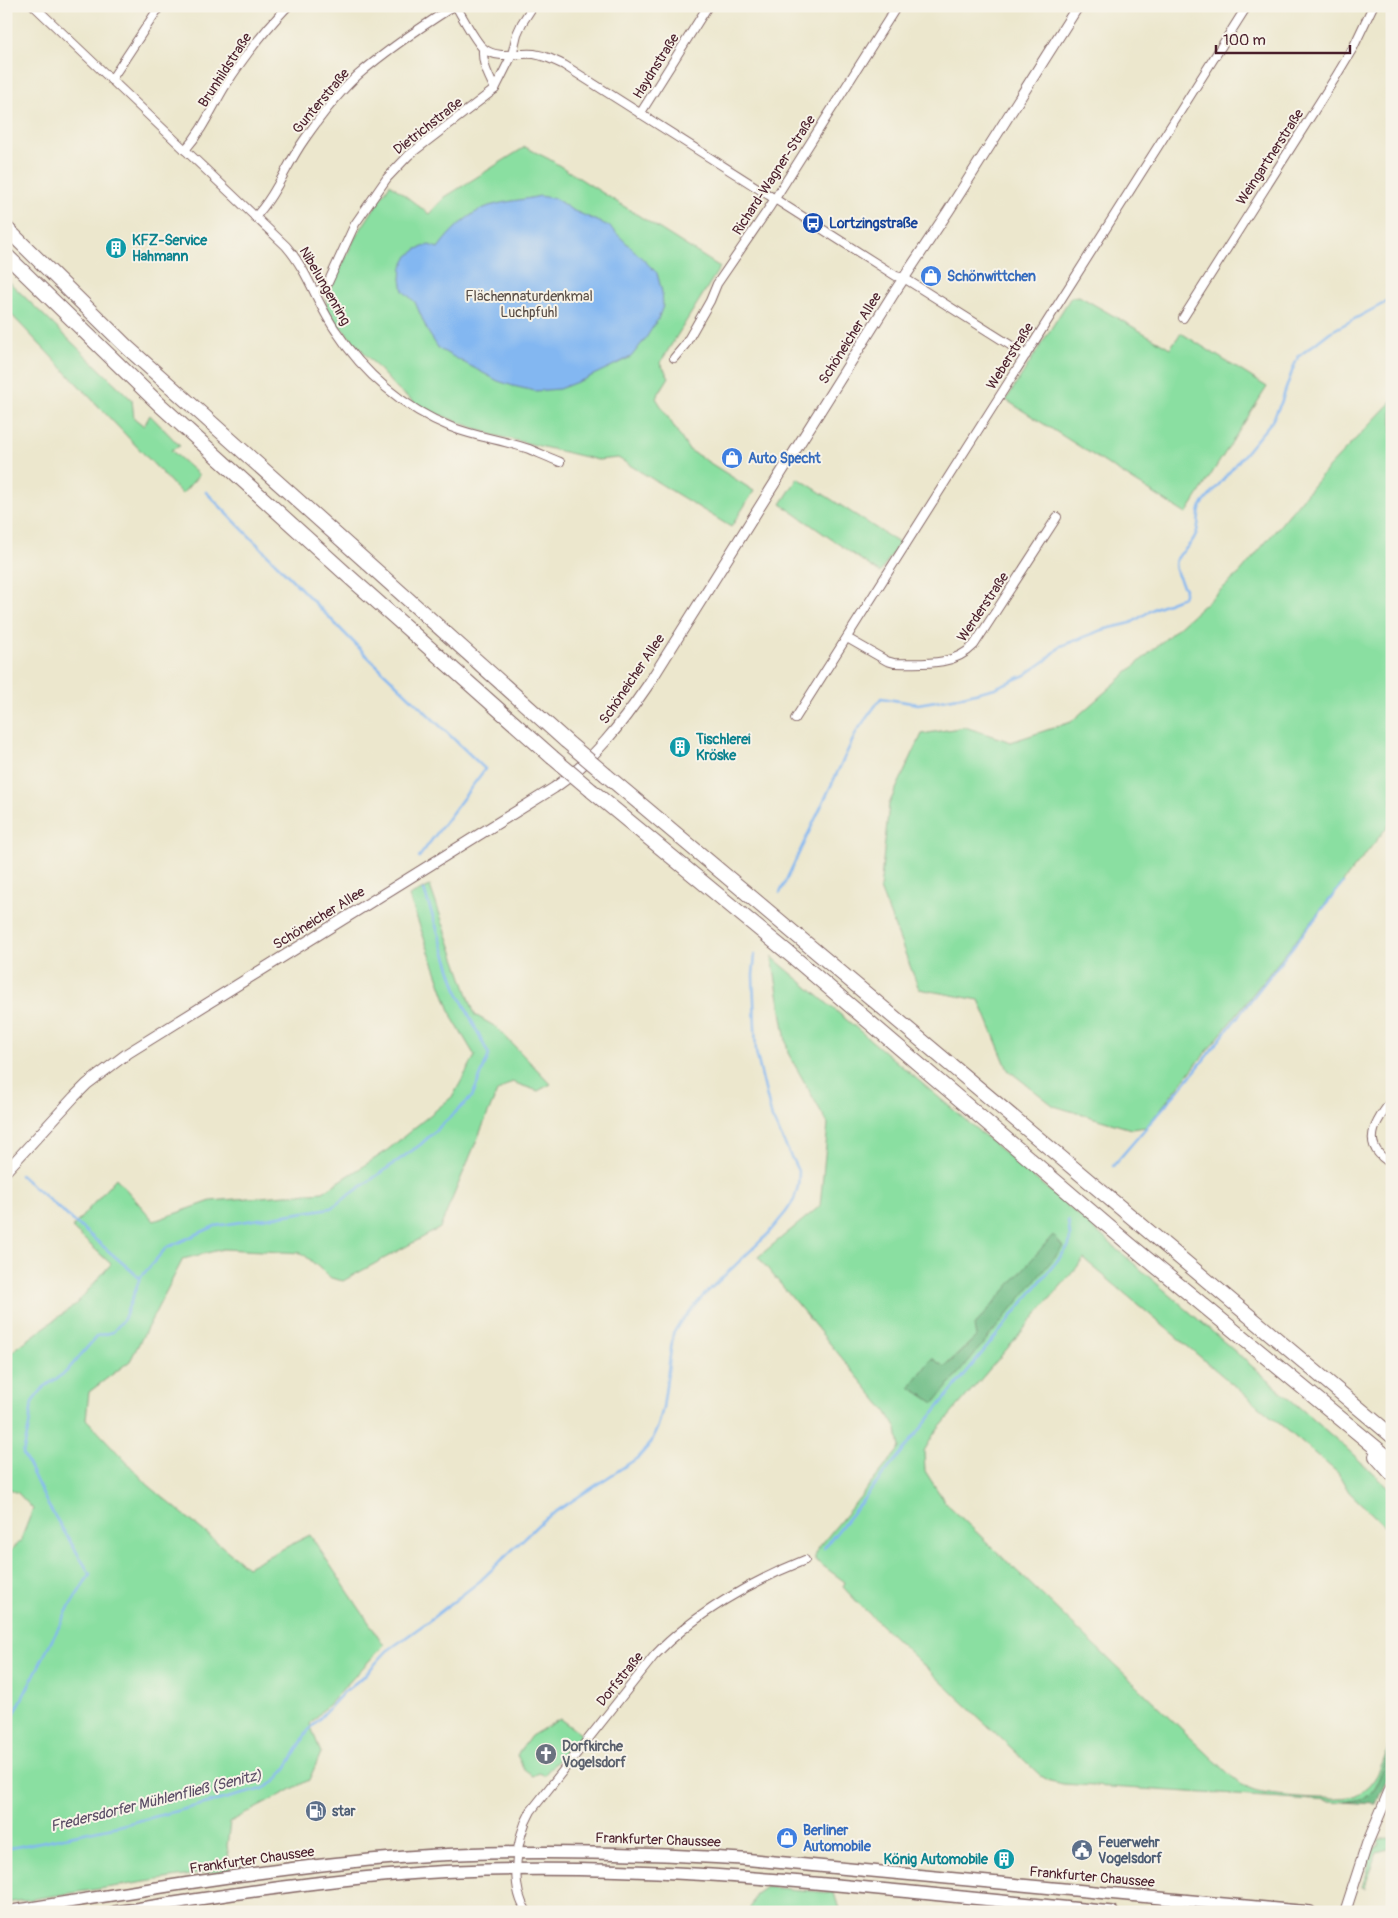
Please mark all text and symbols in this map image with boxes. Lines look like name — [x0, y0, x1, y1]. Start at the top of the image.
scale bar — [1216, 22, 1349, 54]
street label: Brunhildstraße — [195, 30, 255, 110]
street label: Haydnstraße — [629, 30, 683, 102]
text: 100 m — [1223, 31, 1266, 50]
street label: Gunterstraße — [289, 65, 353, 137]
street label: Dietrichstraße — [390, 94, 466, 158]
street label: Weingartnerstraße — [1233, 106, 1307, 208]
street label: Richard-Wagner-Straße — [729, 112, 819, 238]
bus stop icon: Lortzingstraße — [801, 211, 825, 235]
place label: Lortzingstraße — [829, 215, 919, 232]
place label: KFZ-Service Hahmann — [132, 232, 208, 265]
building icon: KFZ-Service Hahmann — [104, 236, 128, 260]
street label: Nibelungenring — [296, 244, 354, 328]
shop icon: Schönwittchen — [919, 264, 943, 288]
place label: Schönwittchen — [947, 268, 1036, 285]
park label: Flächennaturdenkmal Luchpfuhl — [465, 288, 593, 321]
street label: Schöneicher Allee — [815, 289, 885, 387]
street label: Weberstraße — [983, 319, 1037, 393]
shop icon: Auto Specht — [720, 446, 744, 470]
place label: Auto Specht — [748, 450, 821, 467]
street label: Werderstraße — [953, 569, 1013, 645]
street label: Schöneicher Allee — [596, 631, 668, 727]
place label: Tischlerei Kröske — [695, 731, 751, 764]
building icon: Tischlerei Kröske — [668, 735, 692, 759]
street label: Schöneicher Allee — [270, 883, 368, 953]
street label: Dorfstraße — [593, 1648, 647, 1710]
place label: Dorfkirche Vogelsdorf — [562, 1738, 627, 1771]
church icon: Dorfkirche Vogelsdorf — [534, 1742, 558, 1766]
water label: Fredersdorfer Mühlenfließ (Senitz) — [48, 1766, 264, 1836]
fuel station icon: star — [304, 1799, 328, 1823]
place label: star — [332, 1803, 356, 1820]
place label: Berliner Automobile — [803, 1822, 872, 1855]
shop icon: Berliner Automobile — [775, 1826, 799, 1850]
street label: Frankfurter Chaussee — [595, 1829, 721, 1851]
place label: Feuerwehr Vogelsdorf — [1098, 1834, 1163, 1867]
public building icon: Feuerwehr Vogelsdorf — [1070, 1838, 1094, 1862]
street label: Frankfurter Chaussee — [189, 1843, 316, 1877]
building icon: König Automobile — [992, 1847, 1016, 1871]
place label: König Automobile — [884, 1851, 989, 1868]
street label: Frankfurter Chaussee — [1029, 1863, 1156, 1891]

